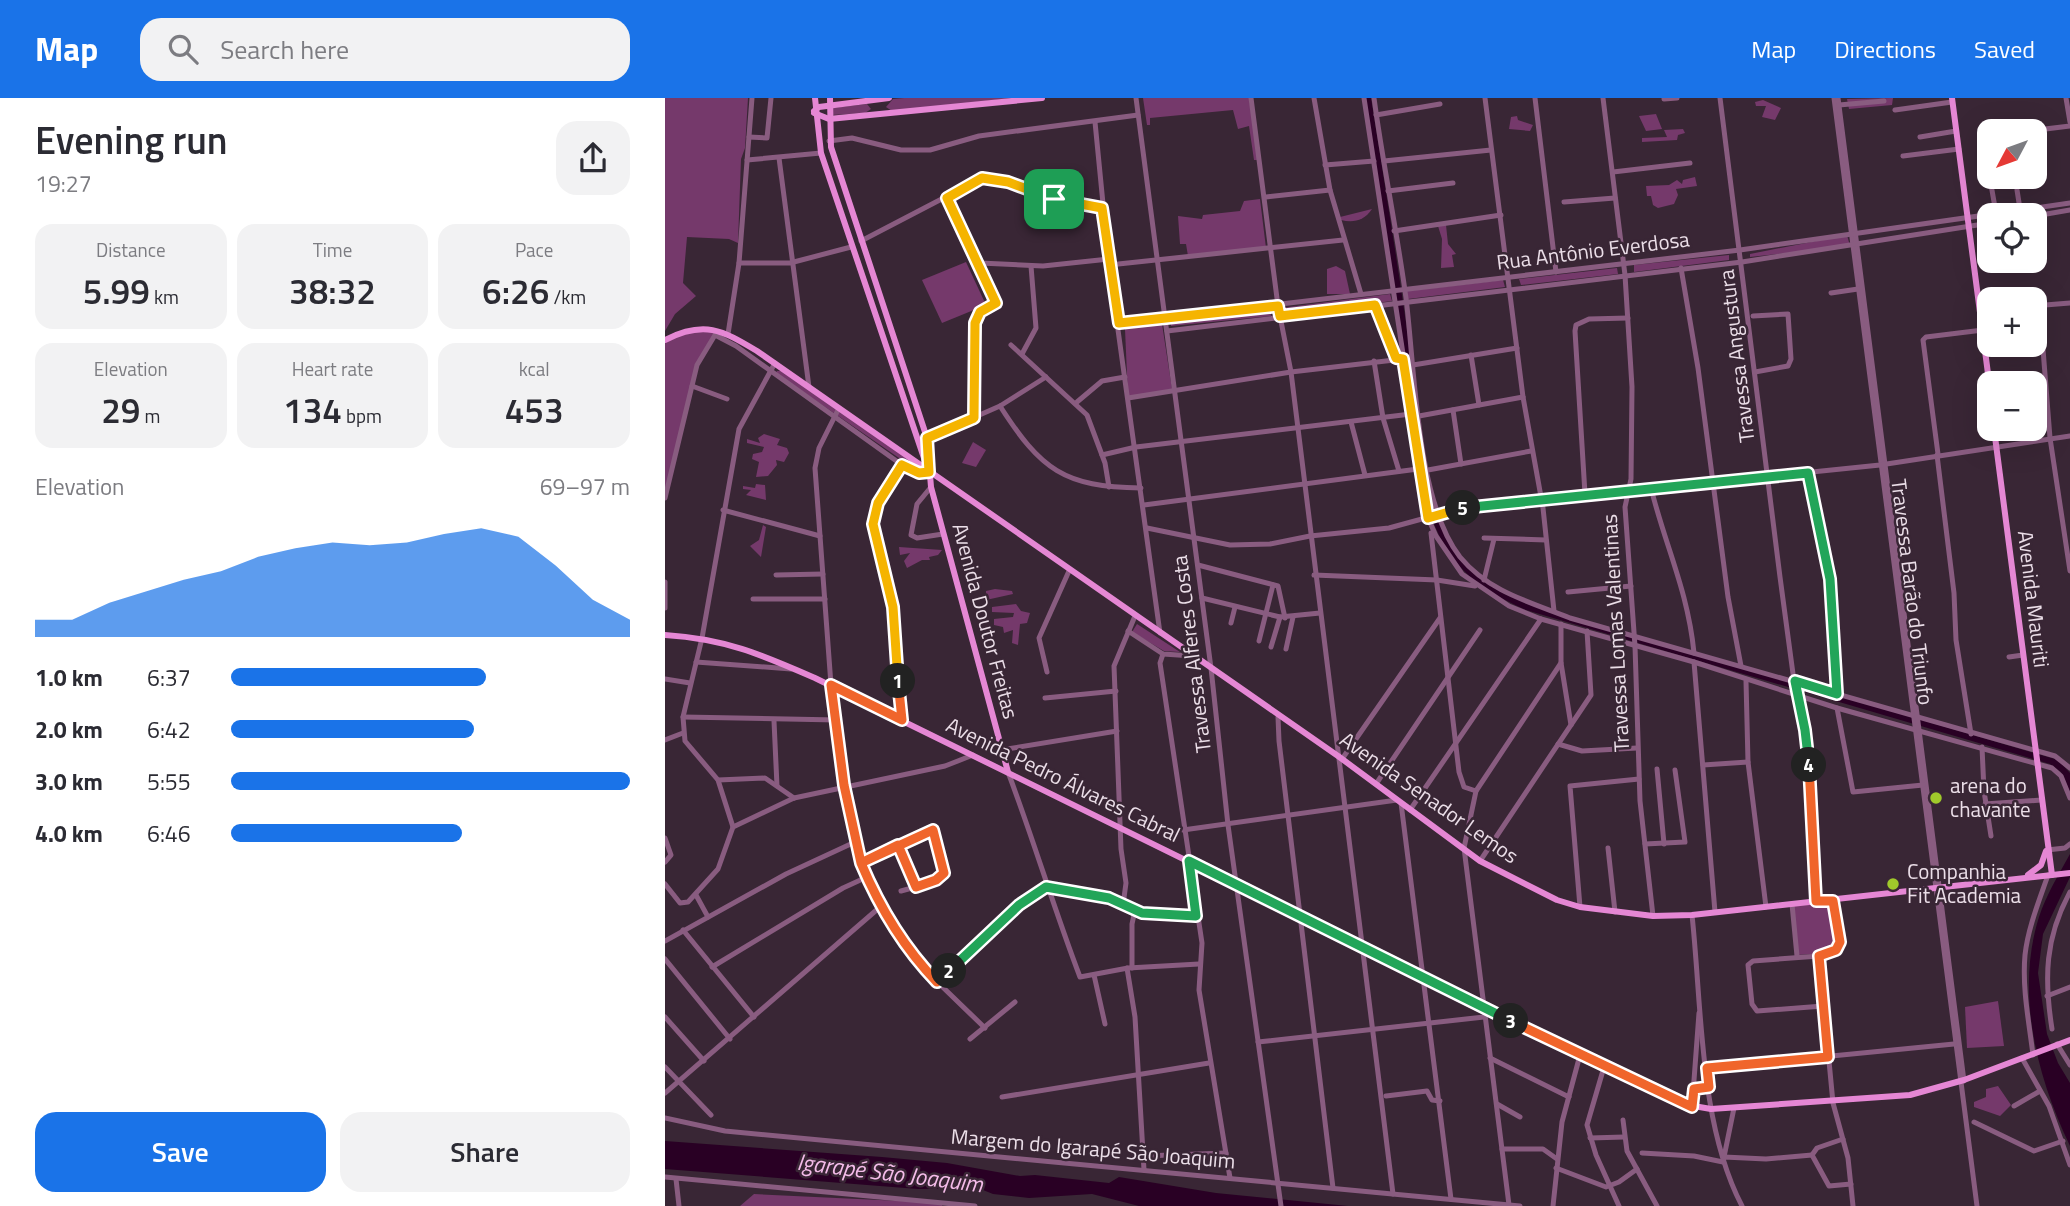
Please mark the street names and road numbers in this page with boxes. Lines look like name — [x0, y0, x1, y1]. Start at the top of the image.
street label: Rua Antônio Everdosa — [1494, 222, 1692, 278]
street label: Travessa Angustura — [1709, 267, 1762, 444]
street label: Travessa Barão do Triunfo — [1883, 477, 1943, 707]
street label: Travessa Lomas Valentinas — [1593, 513, 1637, 753]
street label: Avenida Doutor Freitas — [944, 519, 1027, 722]
street label: Avenida Mauriti — [2010, 528, 2058, 669]
street label: Travessa Alferes Costa — [1163, 553, 1219, 755]
street label: Avenida Pedro Álvares Cabral — [941, 708, 1186, 850]
street label: Avenida Senador Lemos — [1334, 723, 1525, 871]
street label: Margem do Igarapé São Joaquim — [949, 1120, 1237, 1176]

